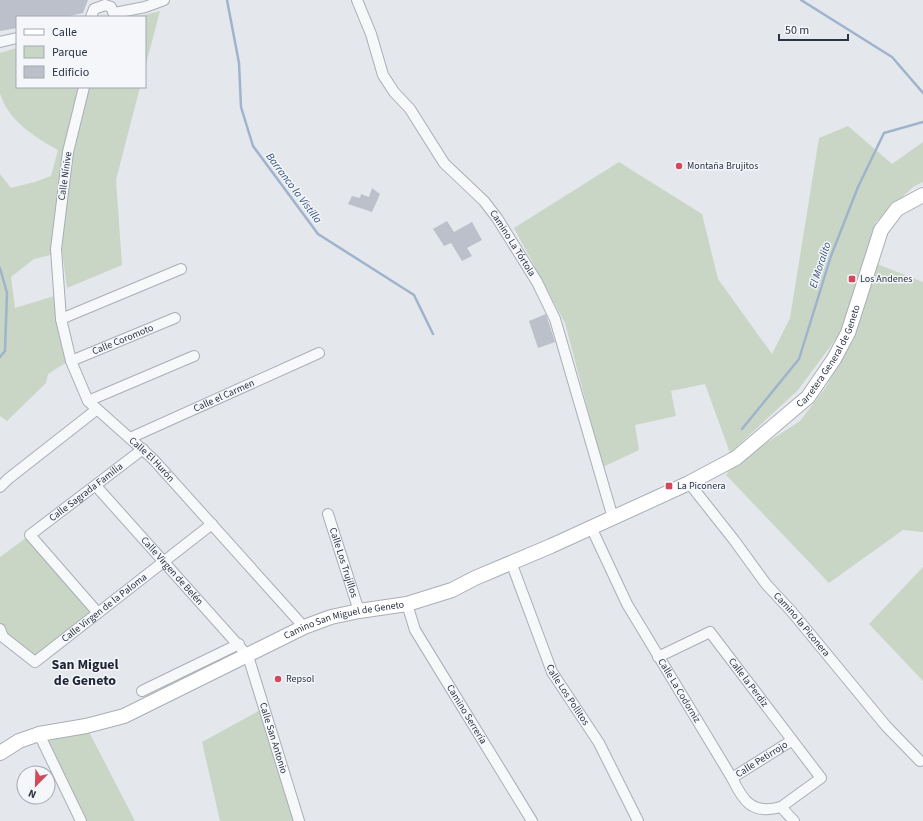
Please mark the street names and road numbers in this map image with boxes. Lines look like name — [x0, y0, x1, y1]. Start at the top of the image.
street label: Calle Nínive — [55, 151, 75, 201]
street label: Camino La Tórtola — [486, 207, 539, 279]
street label: Carretera General de Geneto — [793, 303, 864, 411]
street label: Calle Coromoto — [90, 321, 155, 358]
street label: Calle el Carmen — [191, 376, 257, 416]
street label: Calle El Hurón — [126, 434, 178, 485]
street label: Calle Sagrada Familia — [46, 460, 126, 525]
street label: Calle Los Trujillos — [326, 526, 361, 599]
street label: Calle Virgen de Belén — [138, 534, 206, 608]
street label: Calle Virgen de la Paloma — [59, 570, 150, 646]
street label: Camino la Piconera — [770, 589, 833, 660]
street label: Camino San Miguel de Geneto — [281, 598, 405, 643]
street label: Calle la Perdiz — [725, 655, 772, 710]
street label: Calle La Codorniz — [654, 656, 704, 725]
street label: Calle Los Pollitos — [543, 662, 593, 728]
street label: Camino Serrería — [443, 682, 490, 747]
street label: Calle San Antonio — [256, 701, 291, 775]
street label: Calle Petirrojo — [733, 738, 790, 781]

